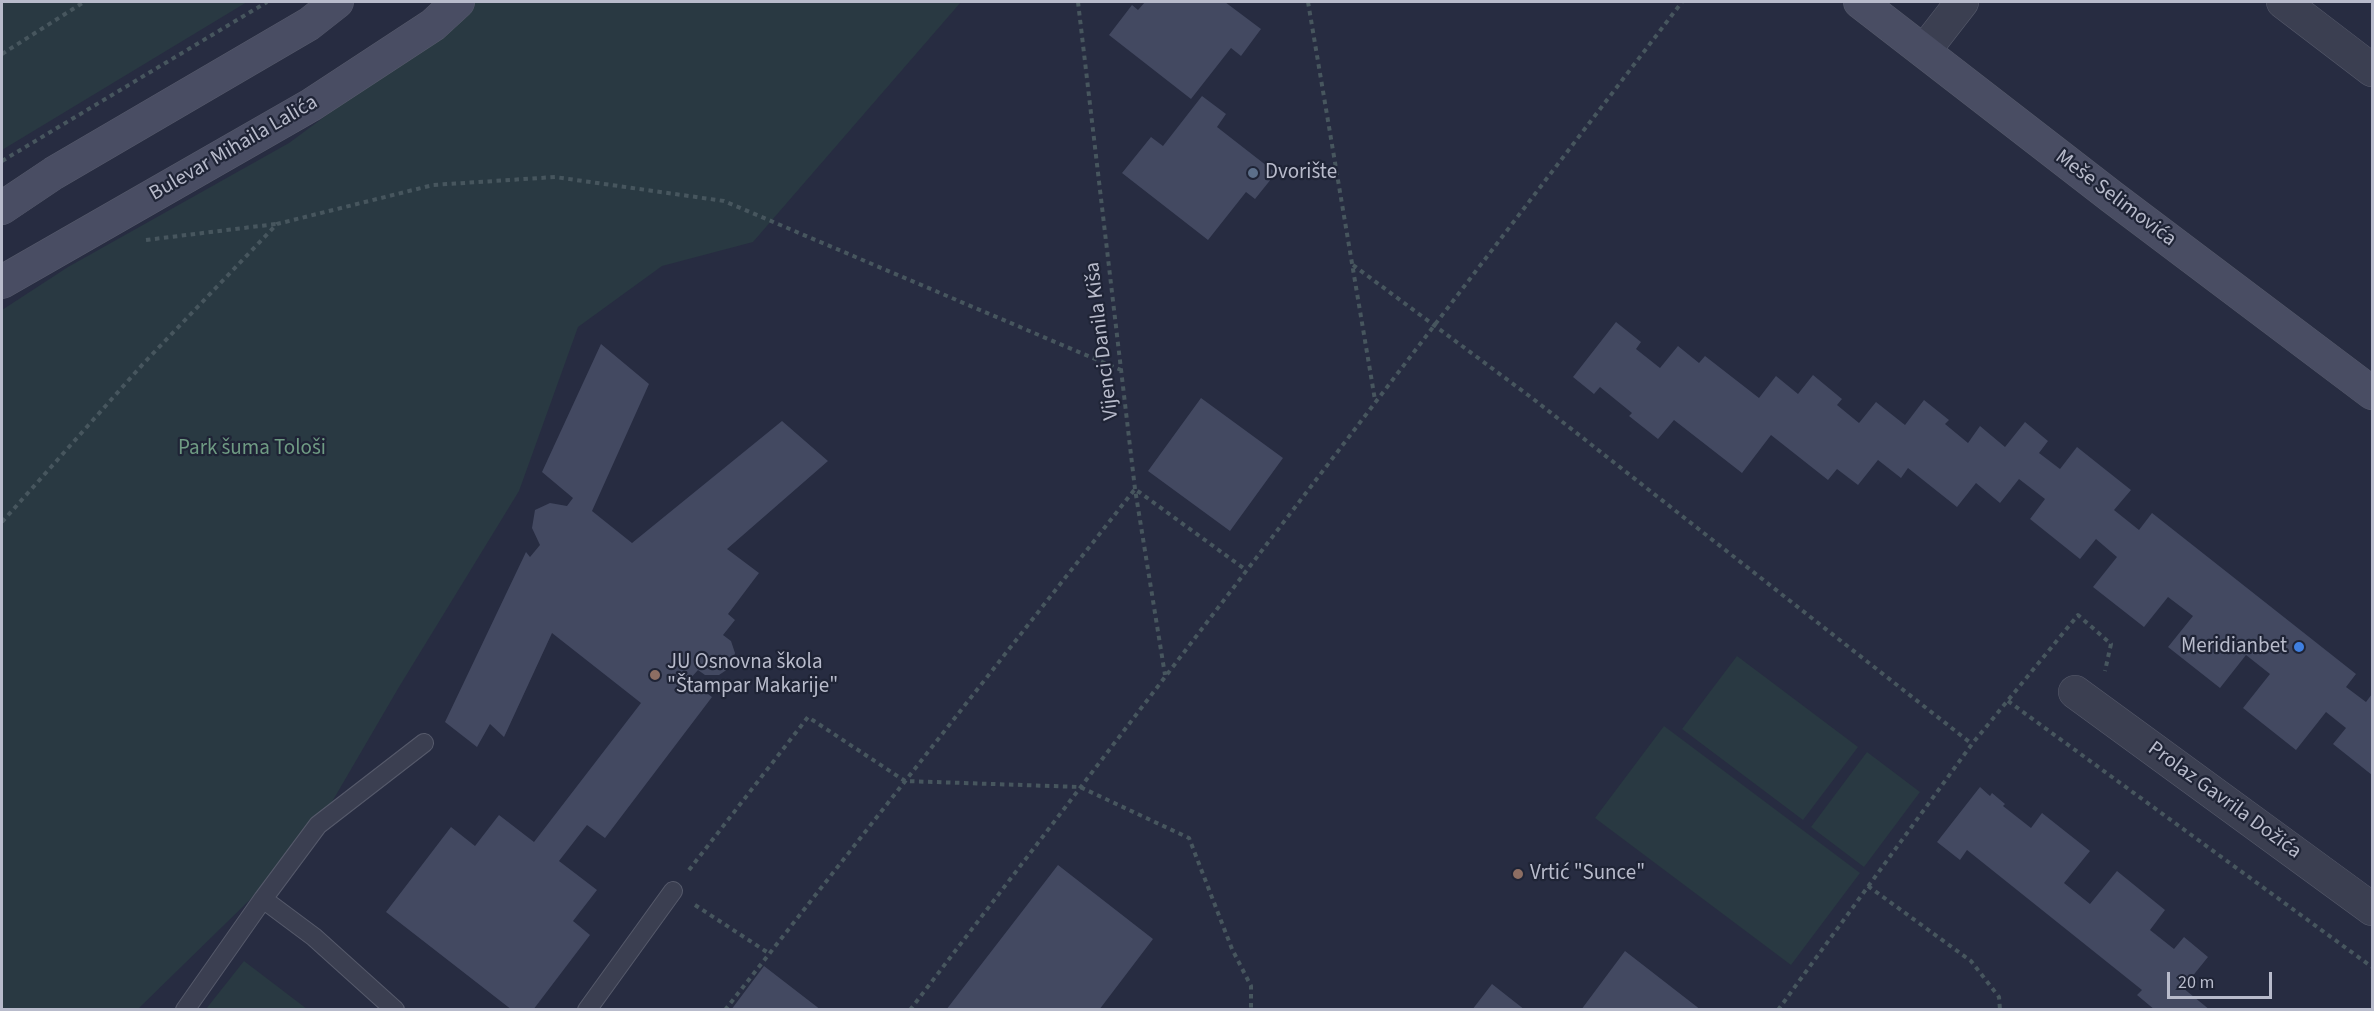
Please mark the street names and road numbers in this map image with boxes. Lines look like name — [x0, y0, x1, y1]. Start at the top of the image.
street label: Bulevar Mihaila Lalića — [145, 91, 323, 207]
street label: Meše Selimovića — [2050, 145, 2180, 253]
street label: Vijenci Danila Kiša — [1081, 261, 1125, 421]
street label: Prolaz Gavrila Dožića — [2142, 737, 2306, 865]

